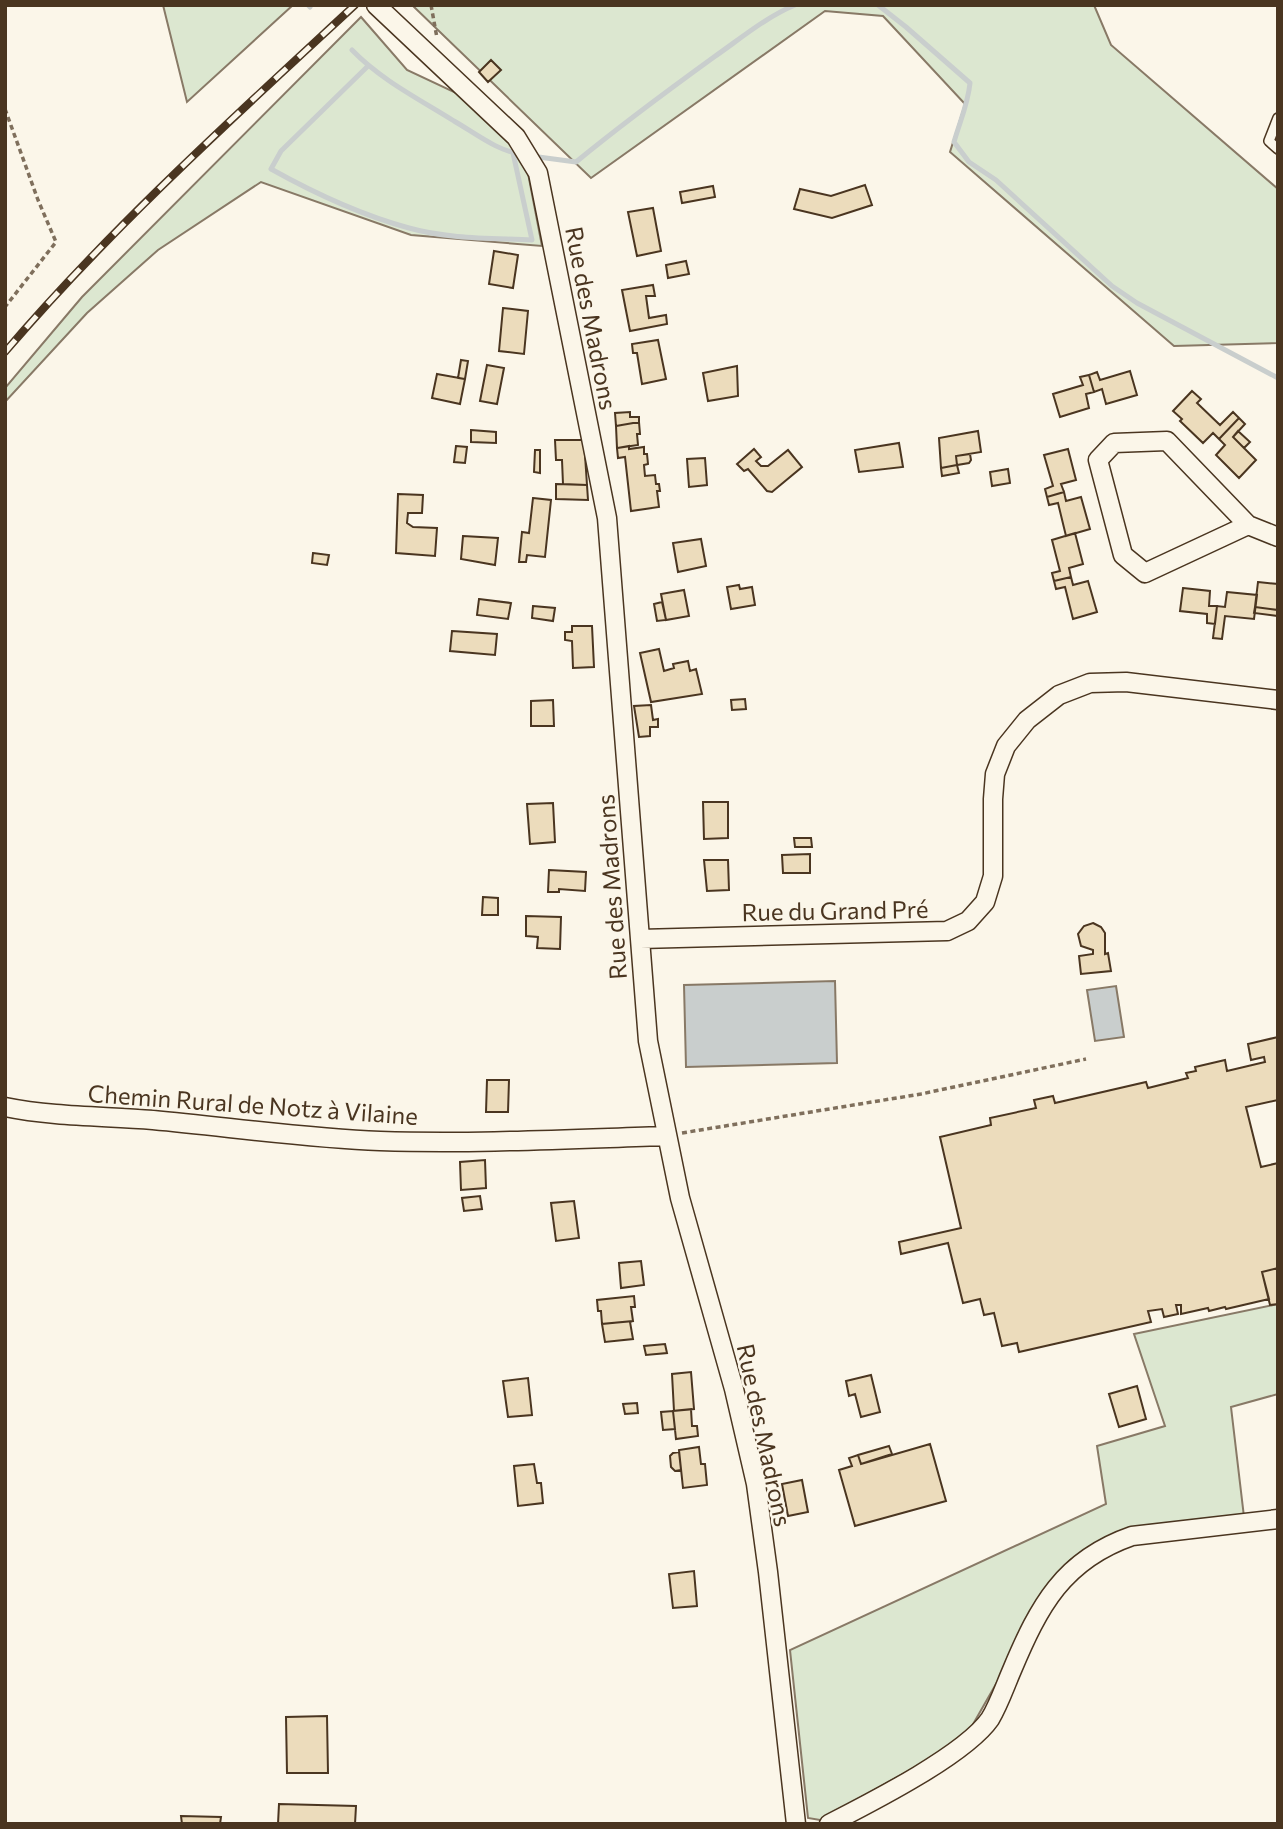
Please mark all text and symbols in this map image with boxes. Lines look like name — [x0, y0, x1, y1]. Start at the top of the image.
street label: Rue des Madrons — [560, 224, 624, 412]
street label: Rue des Madrons — [590, 793, 632, 981]
street label: Rue du Grand Pré — [741, 894, 929, 926]
street label: Chemin Rural de Notz à Vilaine — [87, 1078, 419, 1130]
street label: Rue des Madrons — [731, 1341, 799, 1529]

